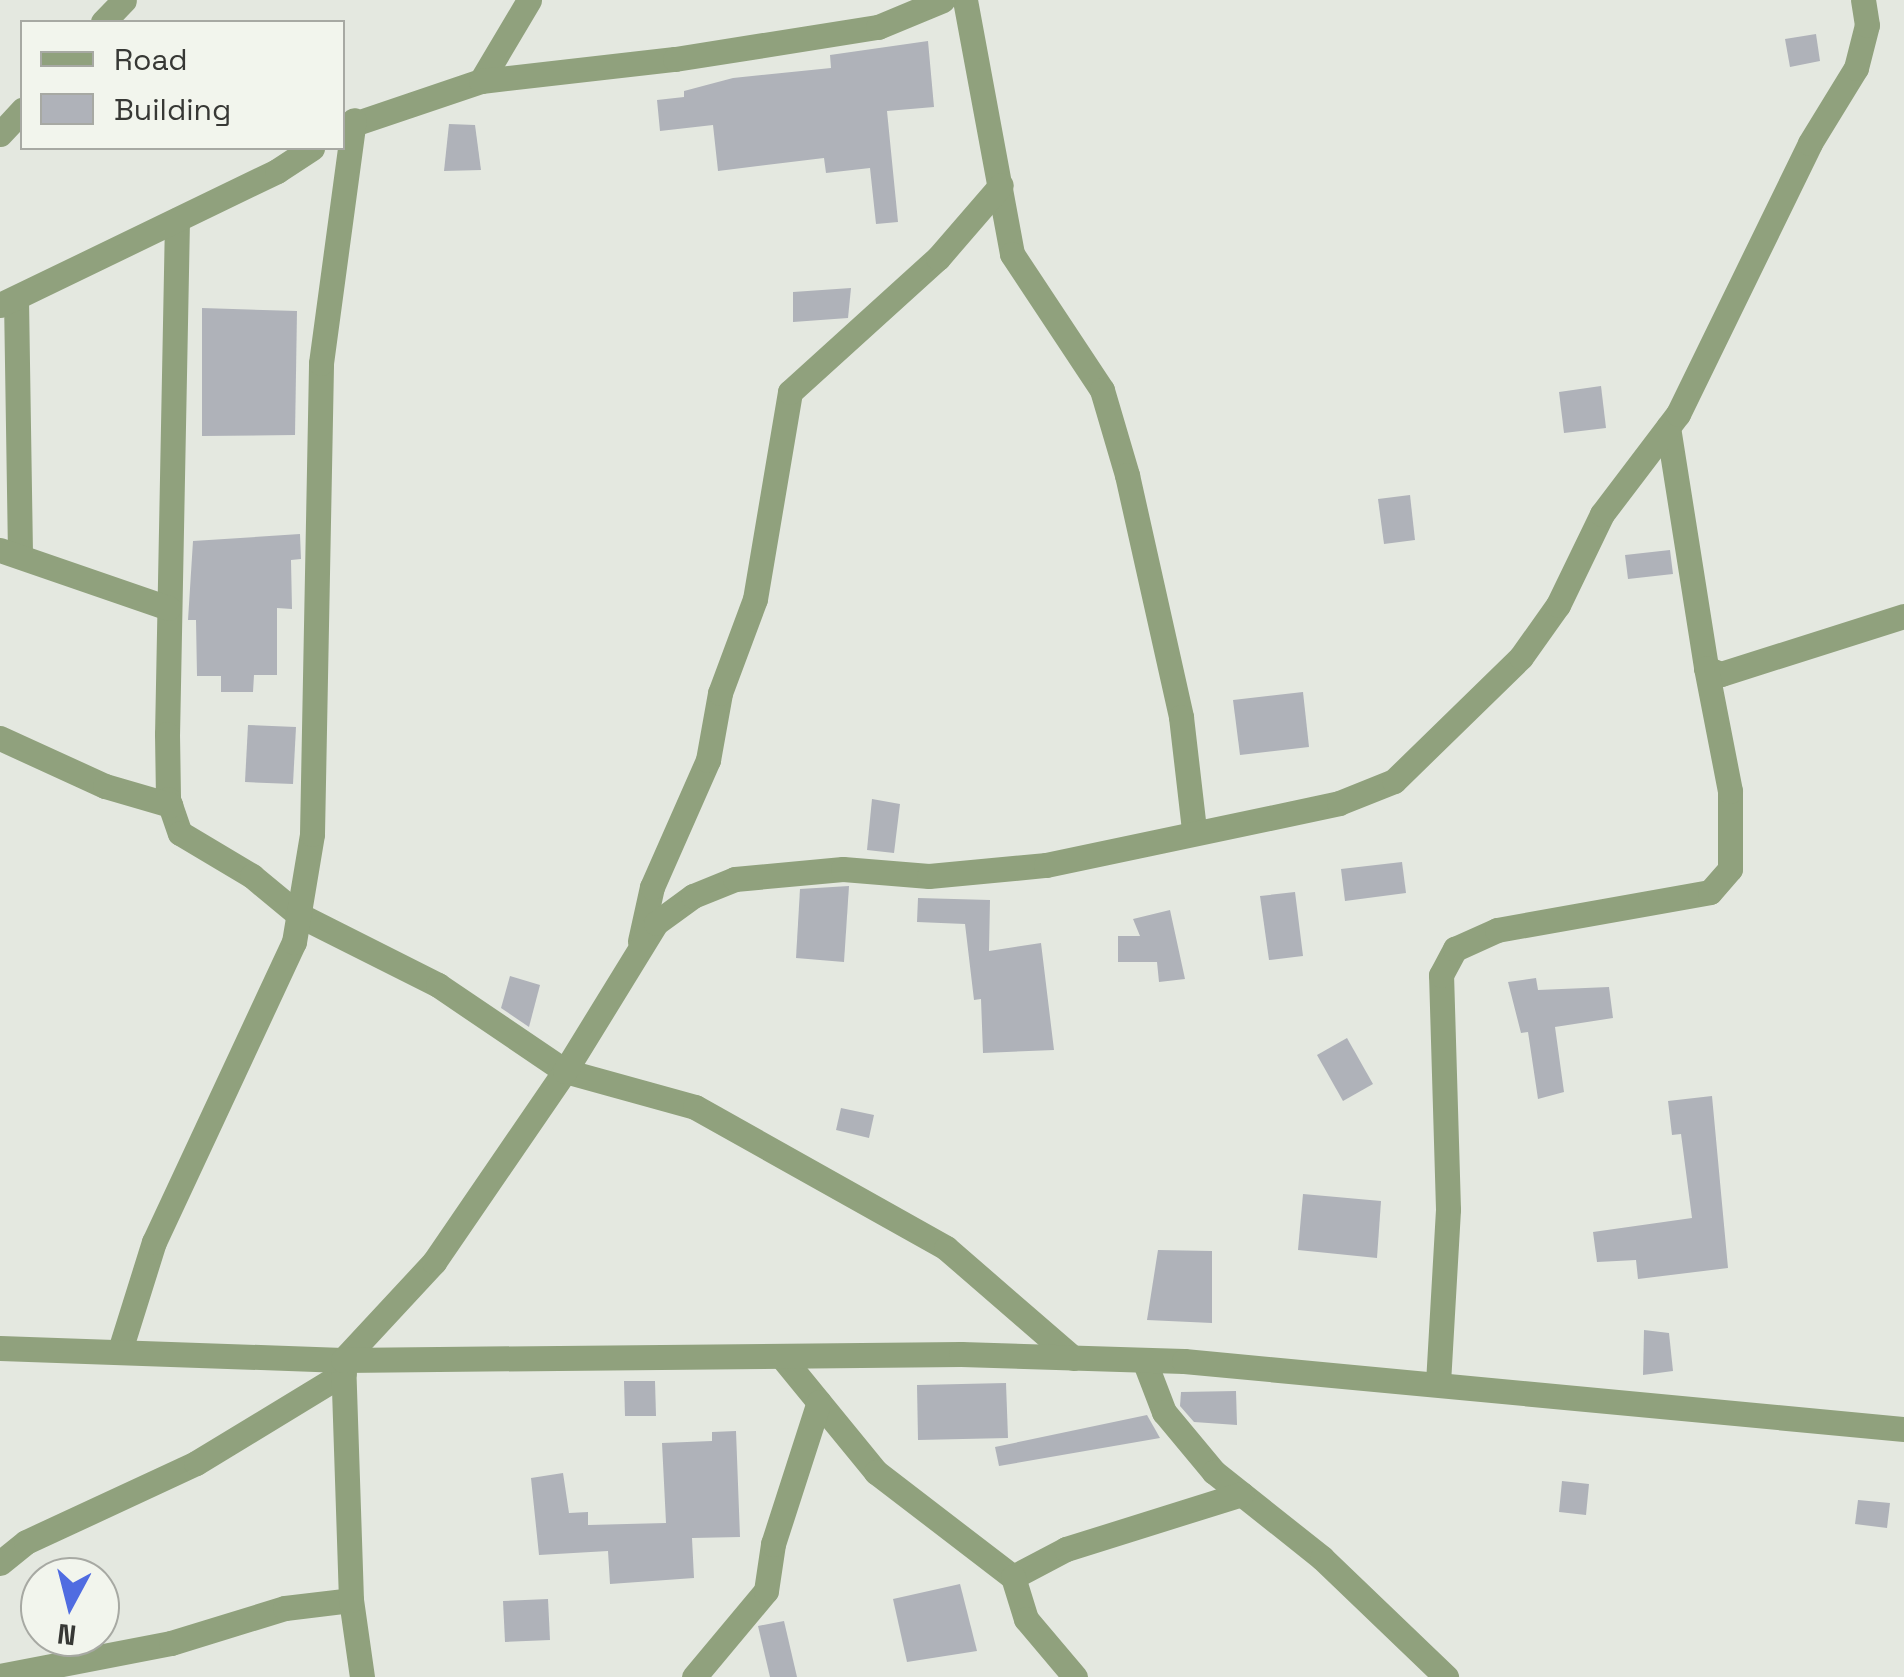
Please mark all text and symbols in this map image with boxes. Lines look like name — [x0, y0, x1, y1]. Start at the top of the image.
legend — [20, 20, 345, 150]
text: Road — [114, 40, 188, 79]
text: Building — [114, 90, 231, 129]
north arrow — [20, 1557, 120, 1657]
text: N — [55, 1616, 78, 1654]

